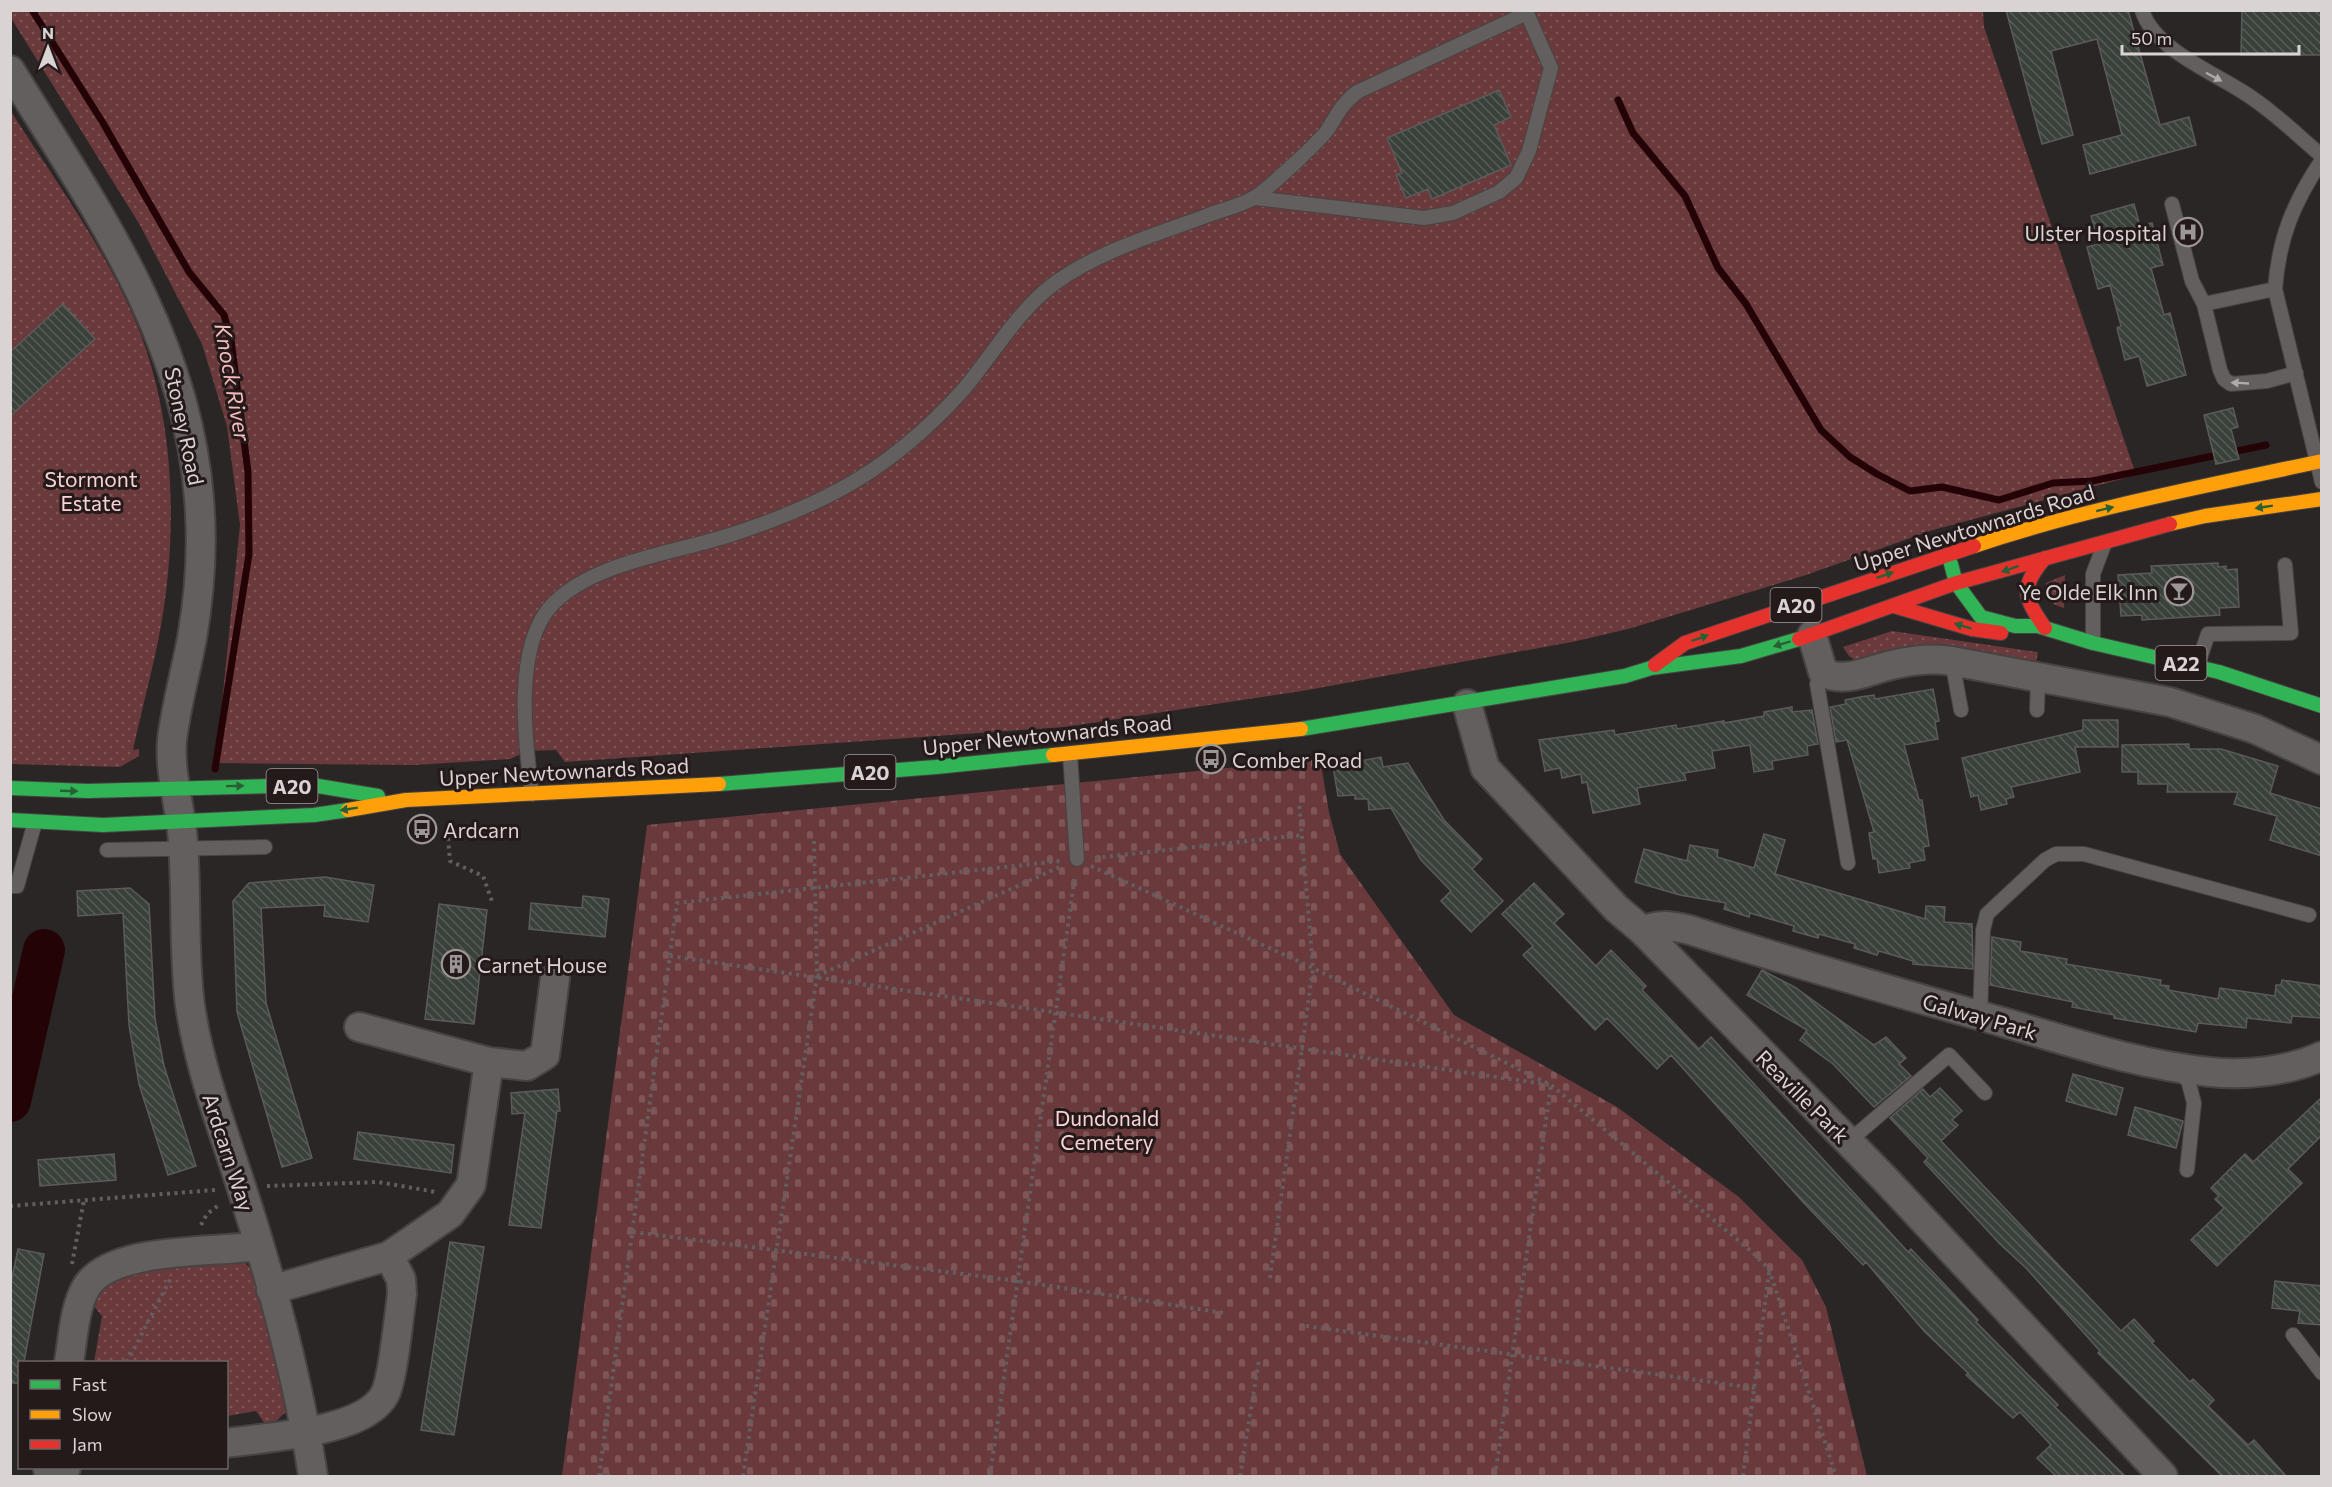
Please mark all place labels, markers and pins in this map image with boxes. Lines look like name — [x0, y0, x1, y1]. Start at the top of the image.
hospital icon: Ulster Hospital — [2172, 216, 2204, 248]
place label: Ulster Hospital — [2025, 220, 2167, 245]
bar icon: Ye Olde Elk Inn — [2163, 575, 2195, 607]
place label: Ye Olde Elk Inn — [2018, 579, 2158, 604]
bus stop icon: Comber Road — [1195, 743, 1227, 775]
place label: Comber Road — [1232, 747, 1362, 772]
bus stop icon: Ardcarn — [406, 813, 438, 845]
place label: Ardcarn — [443, 817, 519, 842]
building icon: Carnet House — [440, 948, 472, 980]
place label: Carnet House — [477, 952, 607, 977]

